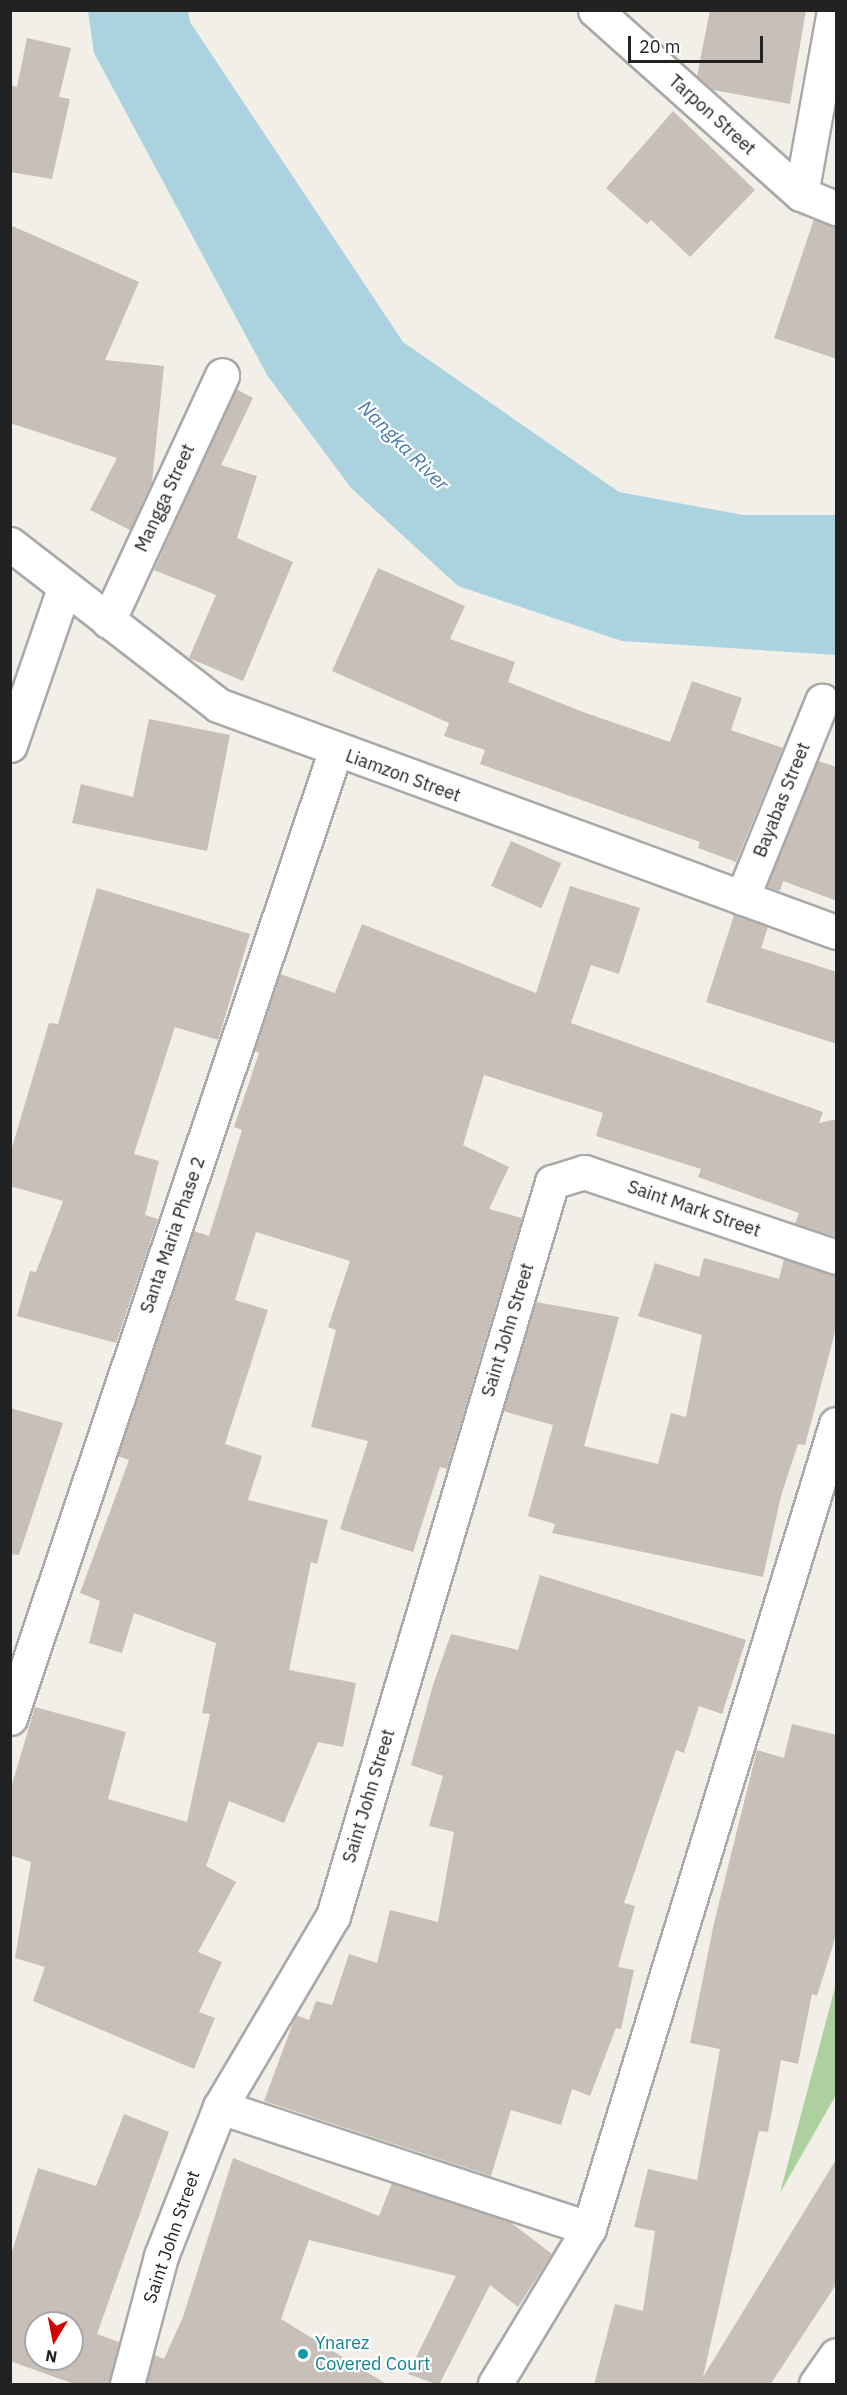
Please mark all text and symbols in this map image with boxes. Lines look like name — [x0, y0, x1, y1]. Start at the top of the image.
scale bar — [631, 24, 766, 62]
text: 20 m — [639, 35, 681, 58]
street label: Tarpon Street — [664, 70, 760, 160]
water label: Nangka River — [354, 395, 454, 495]
street label: Mangga Street — [131, 441, 199, 555]
street label: Bayabas Street — [749, 739, 815, 861]
street label: Liamzon Street — [342, 745, 464, 807]
street label: Santa Maria Phase 2 — [136, 1154, 210, 1316]
street label: Saint Mark Street — [625, 1176, 763, 1242]
street label: Saint John Street — [477, 1261, 539, 1399]
street label: Saint John Street — [338, 1727, 400, 1865]
street label: Saint John Street — [139, 2168, 205, 2306]
north arrow — [24, 2311, 84, 2371]
place label: Ynarez Covered Court — [315, 2333, 430, 2376]
text: N — [44, 2346, 59, 2368]
marker: Ynarez Covered Court — [296, 2347, 310, 2361]

